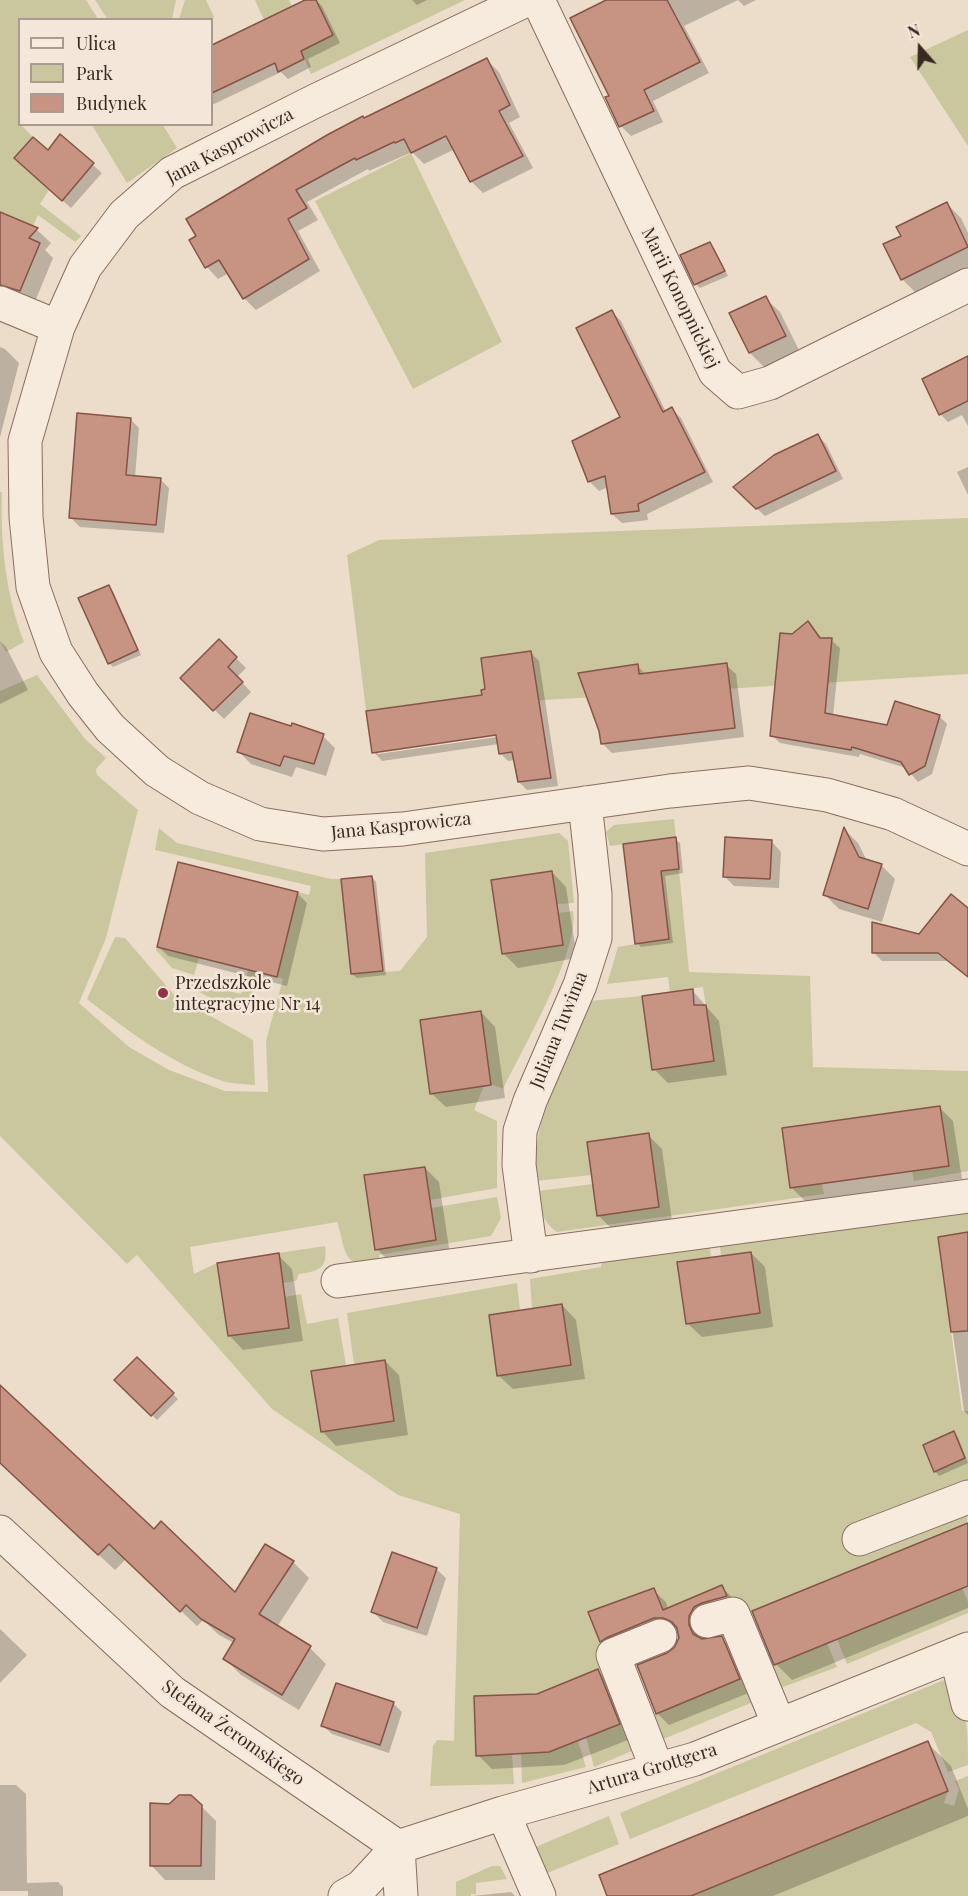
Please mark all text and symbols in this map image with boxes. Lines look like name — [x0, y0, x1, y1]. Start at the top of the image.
legend — [18, 18, 213, 126]
north arrow — [890, 18, 950, 78]
text: N — [905, 19, 923, 42]
text: Ulica — [76, 31, 116, 55]
text: Park — [76, 61, 113, 85]
text: Budynek — [76, 91, 147, 115]
street label: Jana Kasprowicza — [163, 103, 297, 189]
street label: Marii Konopnickiej — [637, 224, 723, 372]
street label: Jana Kasprowicza — [330, 808, 472, 844]
street label: Juliana Tuwima — [526, 968, 592, 1092]
place label: Przedszkole integracyjne Nr 14 — [175, 972, 320, 1014]
marker: Przedszkole integracyjne Nr 14 — [156, 986, 170, 1000]
street label: Stefana Żeromskiego — [158, 1676, 308, 1790]
street label: Artura Grottgera — [584, 1739, 720, 1799]

